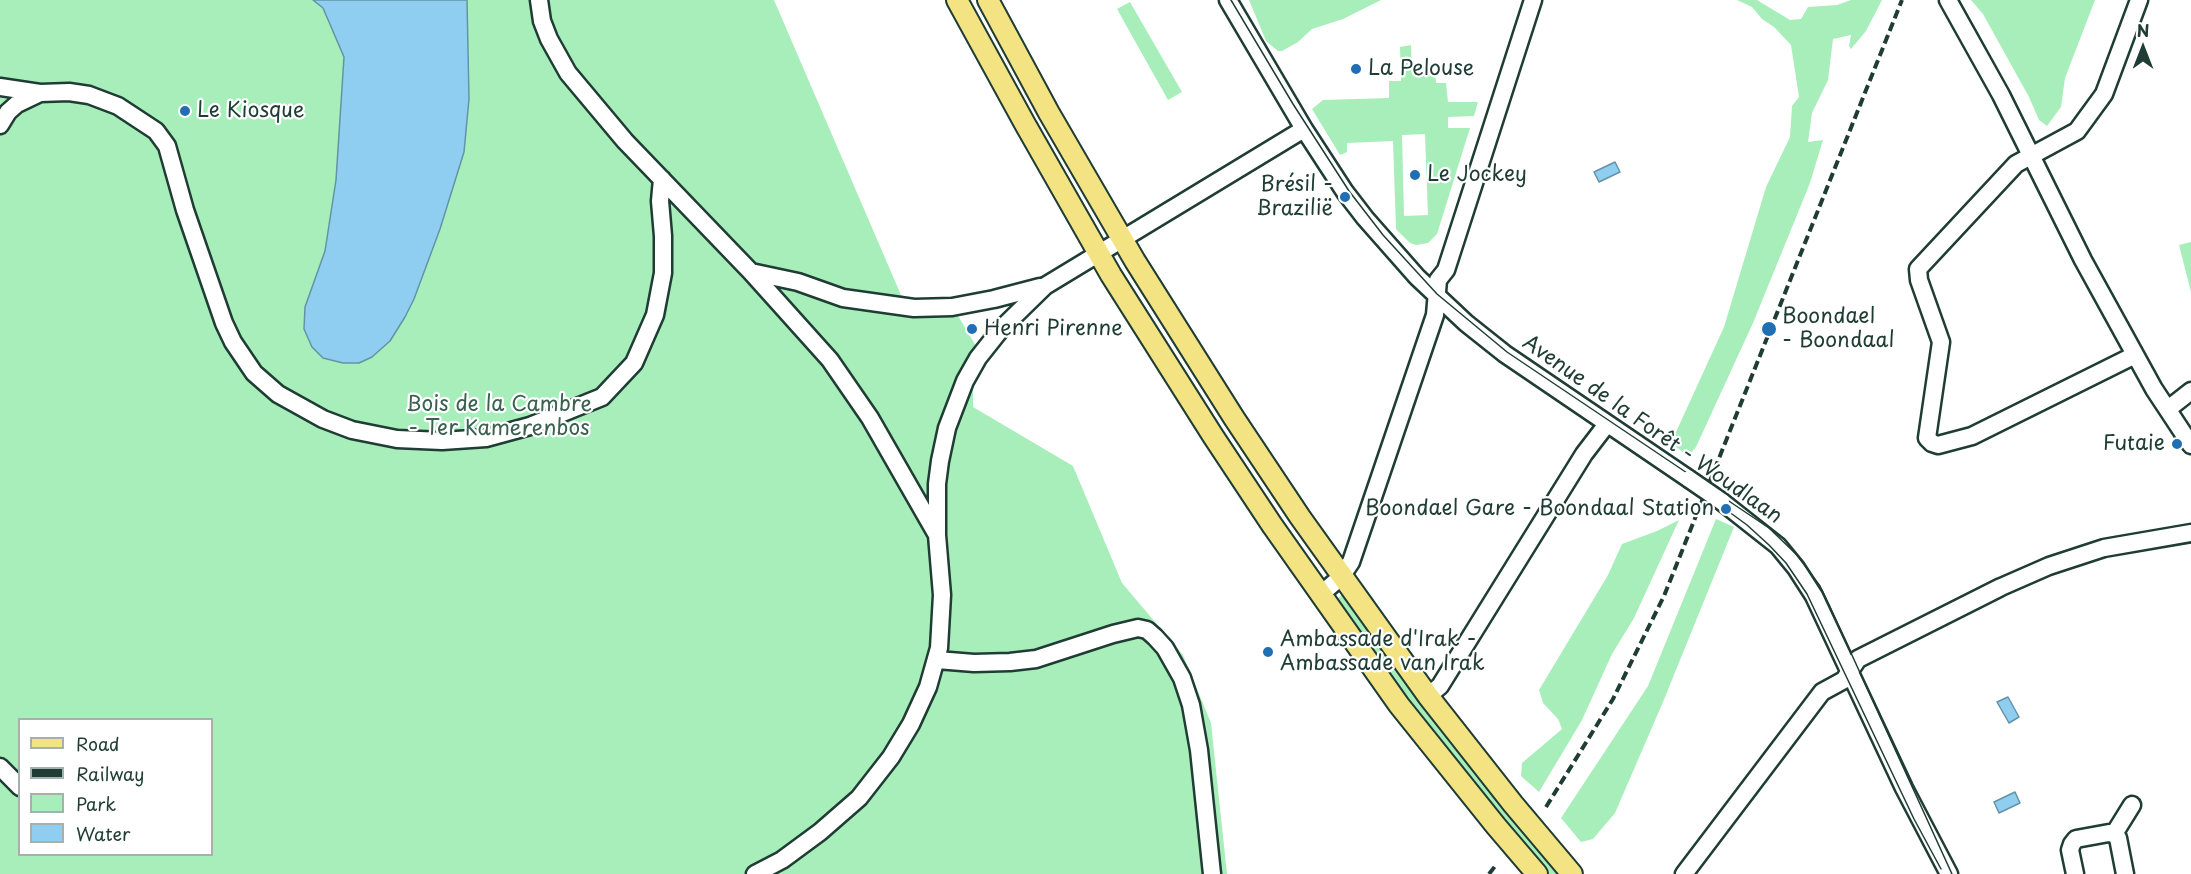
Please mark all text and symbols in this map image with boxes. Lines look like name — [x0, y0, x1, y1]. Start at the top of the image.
north arrow — [2113, 18, 2173, 78]
text: N — [2137, 18, 2149, 42]
place label: La Pelouse — [1368, 56, 1474, 82]
marker: La Pelouse — [1349, 62, 1363, 76]
place label: Le Kiosque — [197, 98, 304, 124]
marker: Le Kiosque — [178, 104, 192, 118]
place label: Le Jockey — [1427, 162, 1527, 188]
marker: Le Jockey — [1408, 168, 1422, 182]
place label: Brésil - Brazilië — [1256, 172, 1333, 222]
marker: Brésil - Brazilië — [1338, 190, 1352, 204]
place label: Boondael - Boondaal — [1782, 304, 1895, 354]
place label: Henri Pirenne — [984, 316, 1123, 342]
marker: Boondael - Boondaal — [1760, 320, 1778, 338]
marker: Henri Pirenne — [965, 322, 979, 336]
street label: Avenue de la Forêt - Woudlaan — [1517, 330, 1787, 530]
park label: Bois de la Cambre - Ter Kamerenbos — [406, 392, 592, 442]
place label: Futaie — [2103, 431, 2165, 457]
marker: Futaie — [2170, 437, 2184, 451]
place label: Boondael Gare - Boondaal Station — [1365, 496, 1714, 522]
marker: Boondael Gare - Boondaal Station — [1719, 502, 1733, 516]
place label: Ambassade d'Irak - Ambassade van Irak — [1280, 627, 1485, 677]
marker: Ambassade d'Irak - Ambassade van Irak — [1261, 645, 1275, 659]
legend — [18, 718, 213, 856]
text: Road — [76, 730, 120, 757]
text: Railway — [76, 760, 144, 787]
text: Park — [76, 790, 116, 817]
text: Water — [76, 820, 130, 847]

